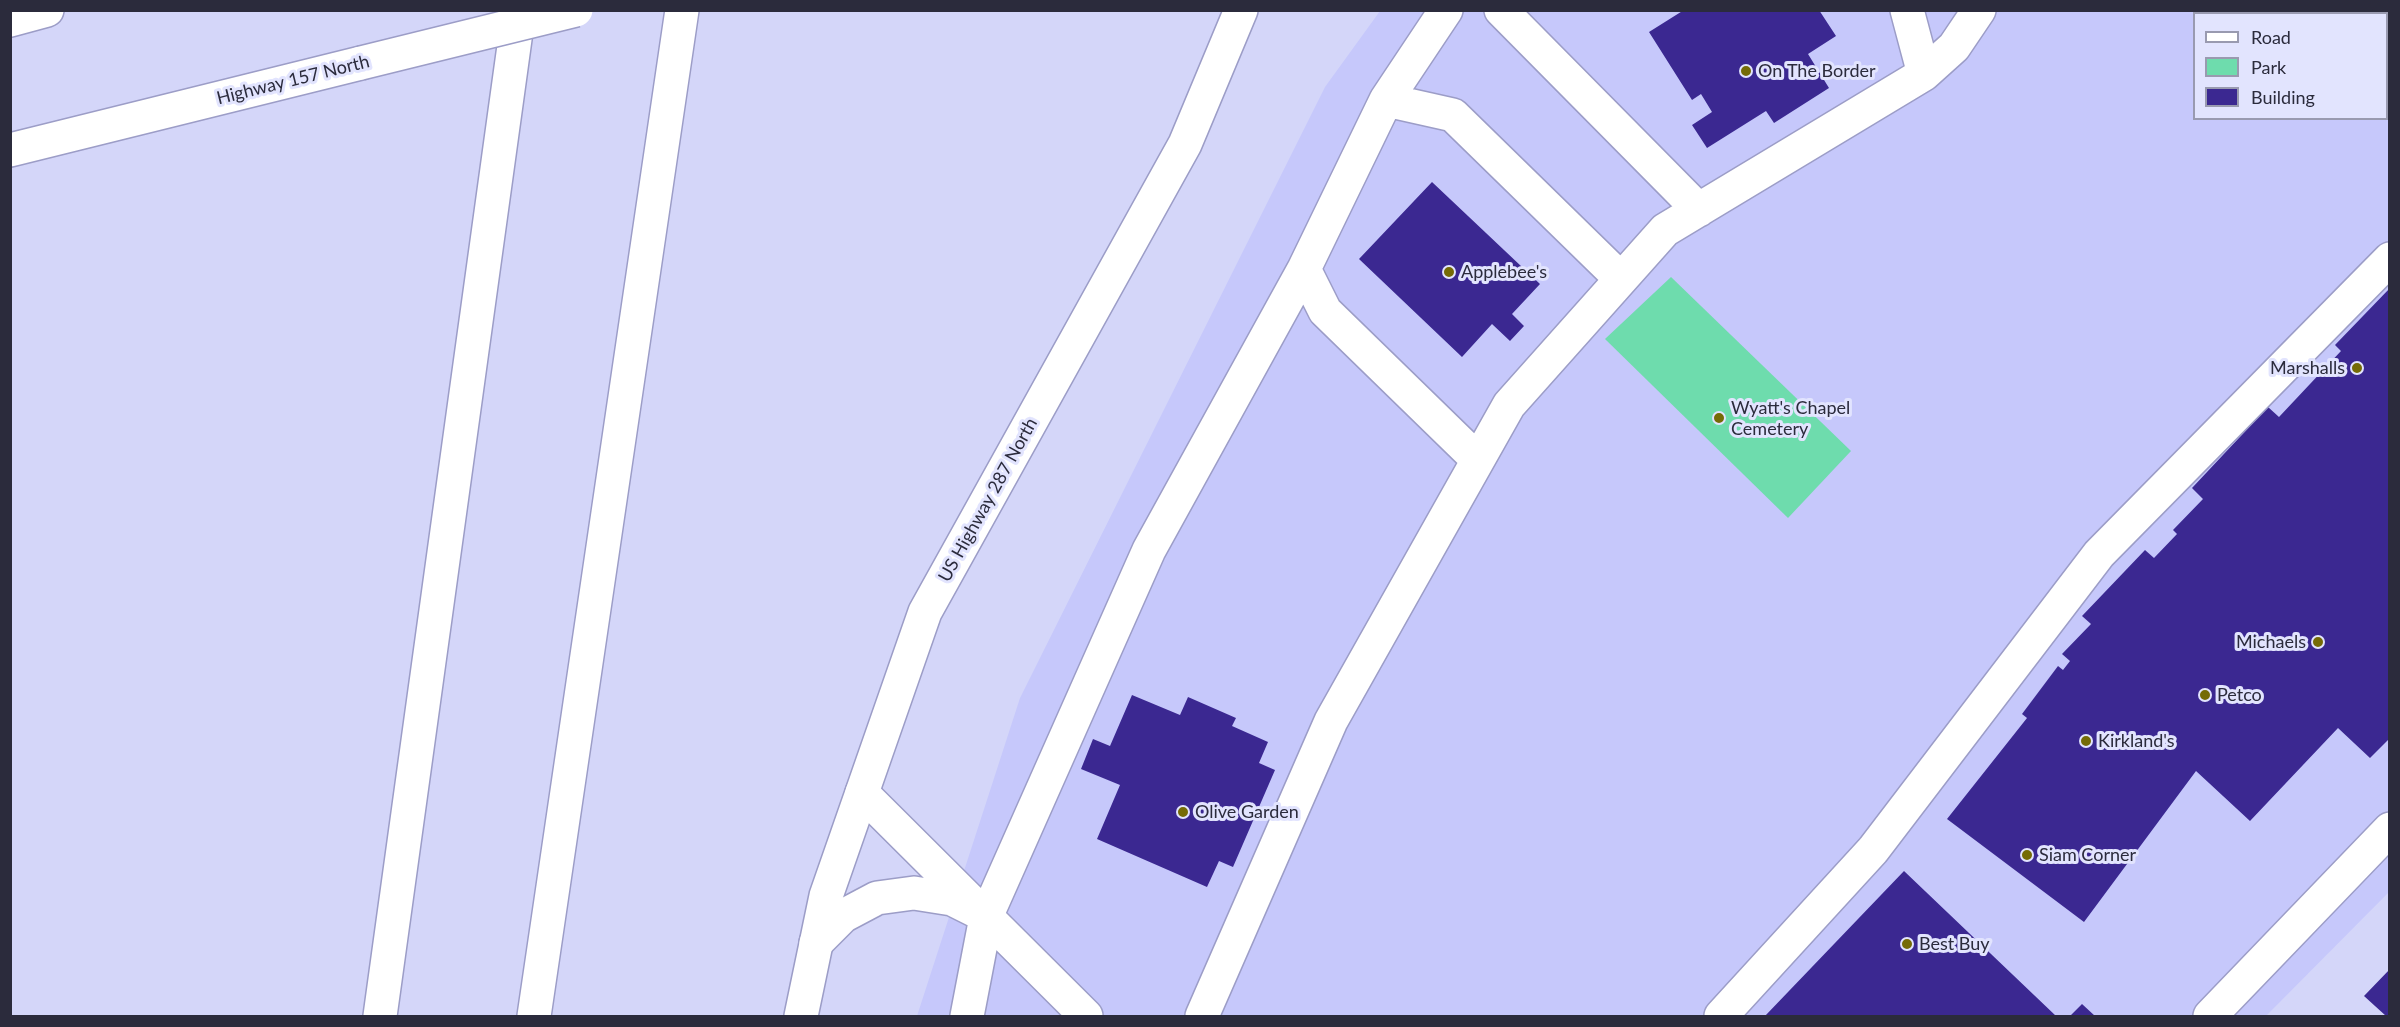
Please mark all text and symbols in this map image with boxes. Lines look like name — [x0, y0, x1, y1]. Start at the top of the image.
legend — [2193, 12, 2388, 120]
text: Road — [2251, 26, 2291, 48]
street label: Highway 157 North — [214, 51, 372, 109]
text: Park — [2251, 56, 2286, 78]
place label: On The Border — [1758, 60, 1876, 82]
marker: On The Border — [1739, 64, 1753, 78]
text: Building — [2251, 86, 2315, 108]
place label: Applebee's — [1461, 261, 1547, 283]
marker: Applebee's — [1442, 265, 1456, 279]
place label: Marshalls — [2270, 357, 2345, 379]
marker: Marshalls — [2350, 361, 2364, 375]
place label: Wyatt's Chapel Cemetery — [1731, 397, 1850, 440]
marker: Wyatt's Chapel Cemetery — [1712, 411, 1726, 425]
street label: US Highway 287 North — [934, 414, 1042, 586]
place label: Michaels — [2236, 631, 2306, 653]
marker: Michaels — [2311, 635, 2325, 649]
place label: Petco — [2217, 684, 2262, 706]
marker: Petco — [2198, 688, 2212, 702]
place label: Kirkland's — [2098, 730, 2175, 752]
marker: Kirkland's — [2079, 734, 2093, 748]
place label: Olive Garden — [1195, 801, 1299, 823]
marker: Olive Garden — [1176, 805, 1190, 819]
place label: Siam Corner — [2039, 844, 2136, 866]
marker: Siam Corner — [2020, 848, 2034, 862]
place label: Best Buy — [1919, 933, 1990, 955]
marker: Best Buy — [1900, 937, 1914, 951]

